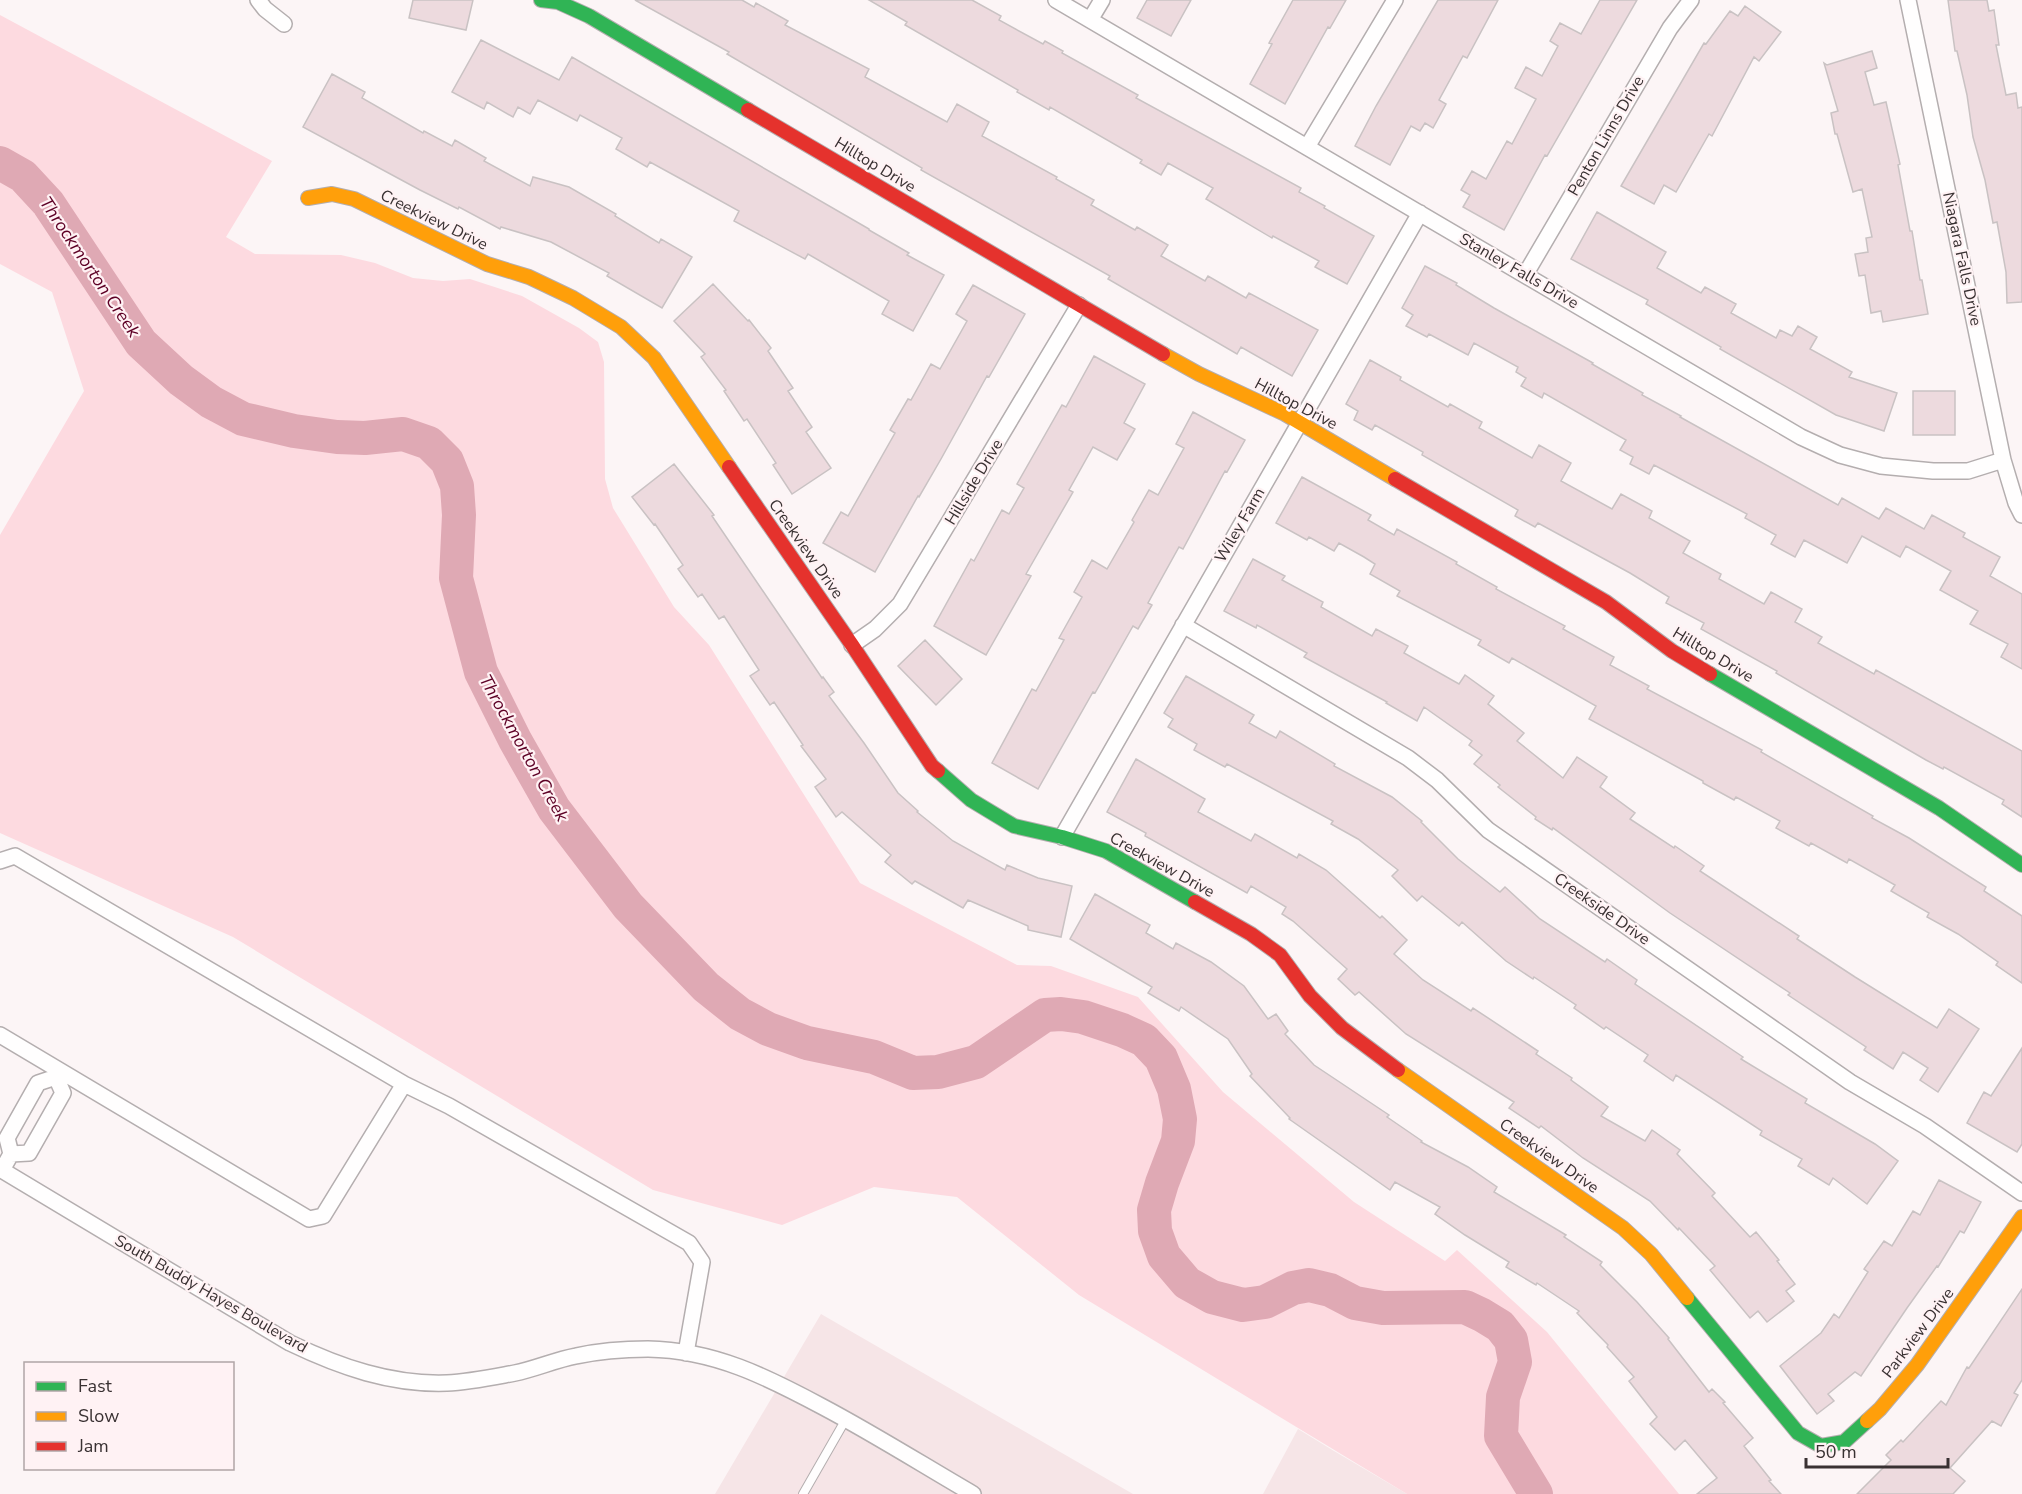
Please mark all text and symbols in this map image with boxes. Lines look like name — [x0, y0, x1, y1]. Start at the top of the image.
street label: Penton Linns Drive — [1563, 72, 1649, 200]
street label: Hilltop Drive — [830, 132, 920, 198]
street label: Creekview Drive — [377, 184, 491, 256]
street label: Niagara Falls Drive — [1937, 190, 1987, 328]
water label: Throckmorton Creek — [34, 192, 147, 343]
street label: Stanley Falls Drive — [1455, 228, 1583, 314]
street label: Hilltop Drive — [1251, 373, 1341, 435]
street label: Hillside Drive — [940, 435, 1008, 529]
street label: Wiley Farm — [1210, 484, 1270, 566]
street label: Creekview Drive — [763, 495, 849, 603]
street label: Hilltop Drive — [1668, 622, 1758, 688]
water label: Throckmorton Creek — [474, 670, 575, 827]
street label: Creekview Drive — [1105, 827, 1219, 903]
street label: Creekside Drive — [1550, 868, 1654, 950]
street label: Creekview Drive — [1495, 1113, 1603, 1199]
street label: South Buddy Hayes Boulevard — [110, 1230, 312, 1358]
street label: Parkview Drive — [1877, 1283, 1959, 1383]
legend — [24, 1362, 234, 1470]
text: Fast — [78, 1374, 113, 1398]
text: Slow — [78, 1404, 119, 1428]
scale bar — [1806, 1431, 1948, 1469]
text: Jam — [77, 1434, 109, 1458]
text: 50 m — [1815, 1440, 1857, 1464]

